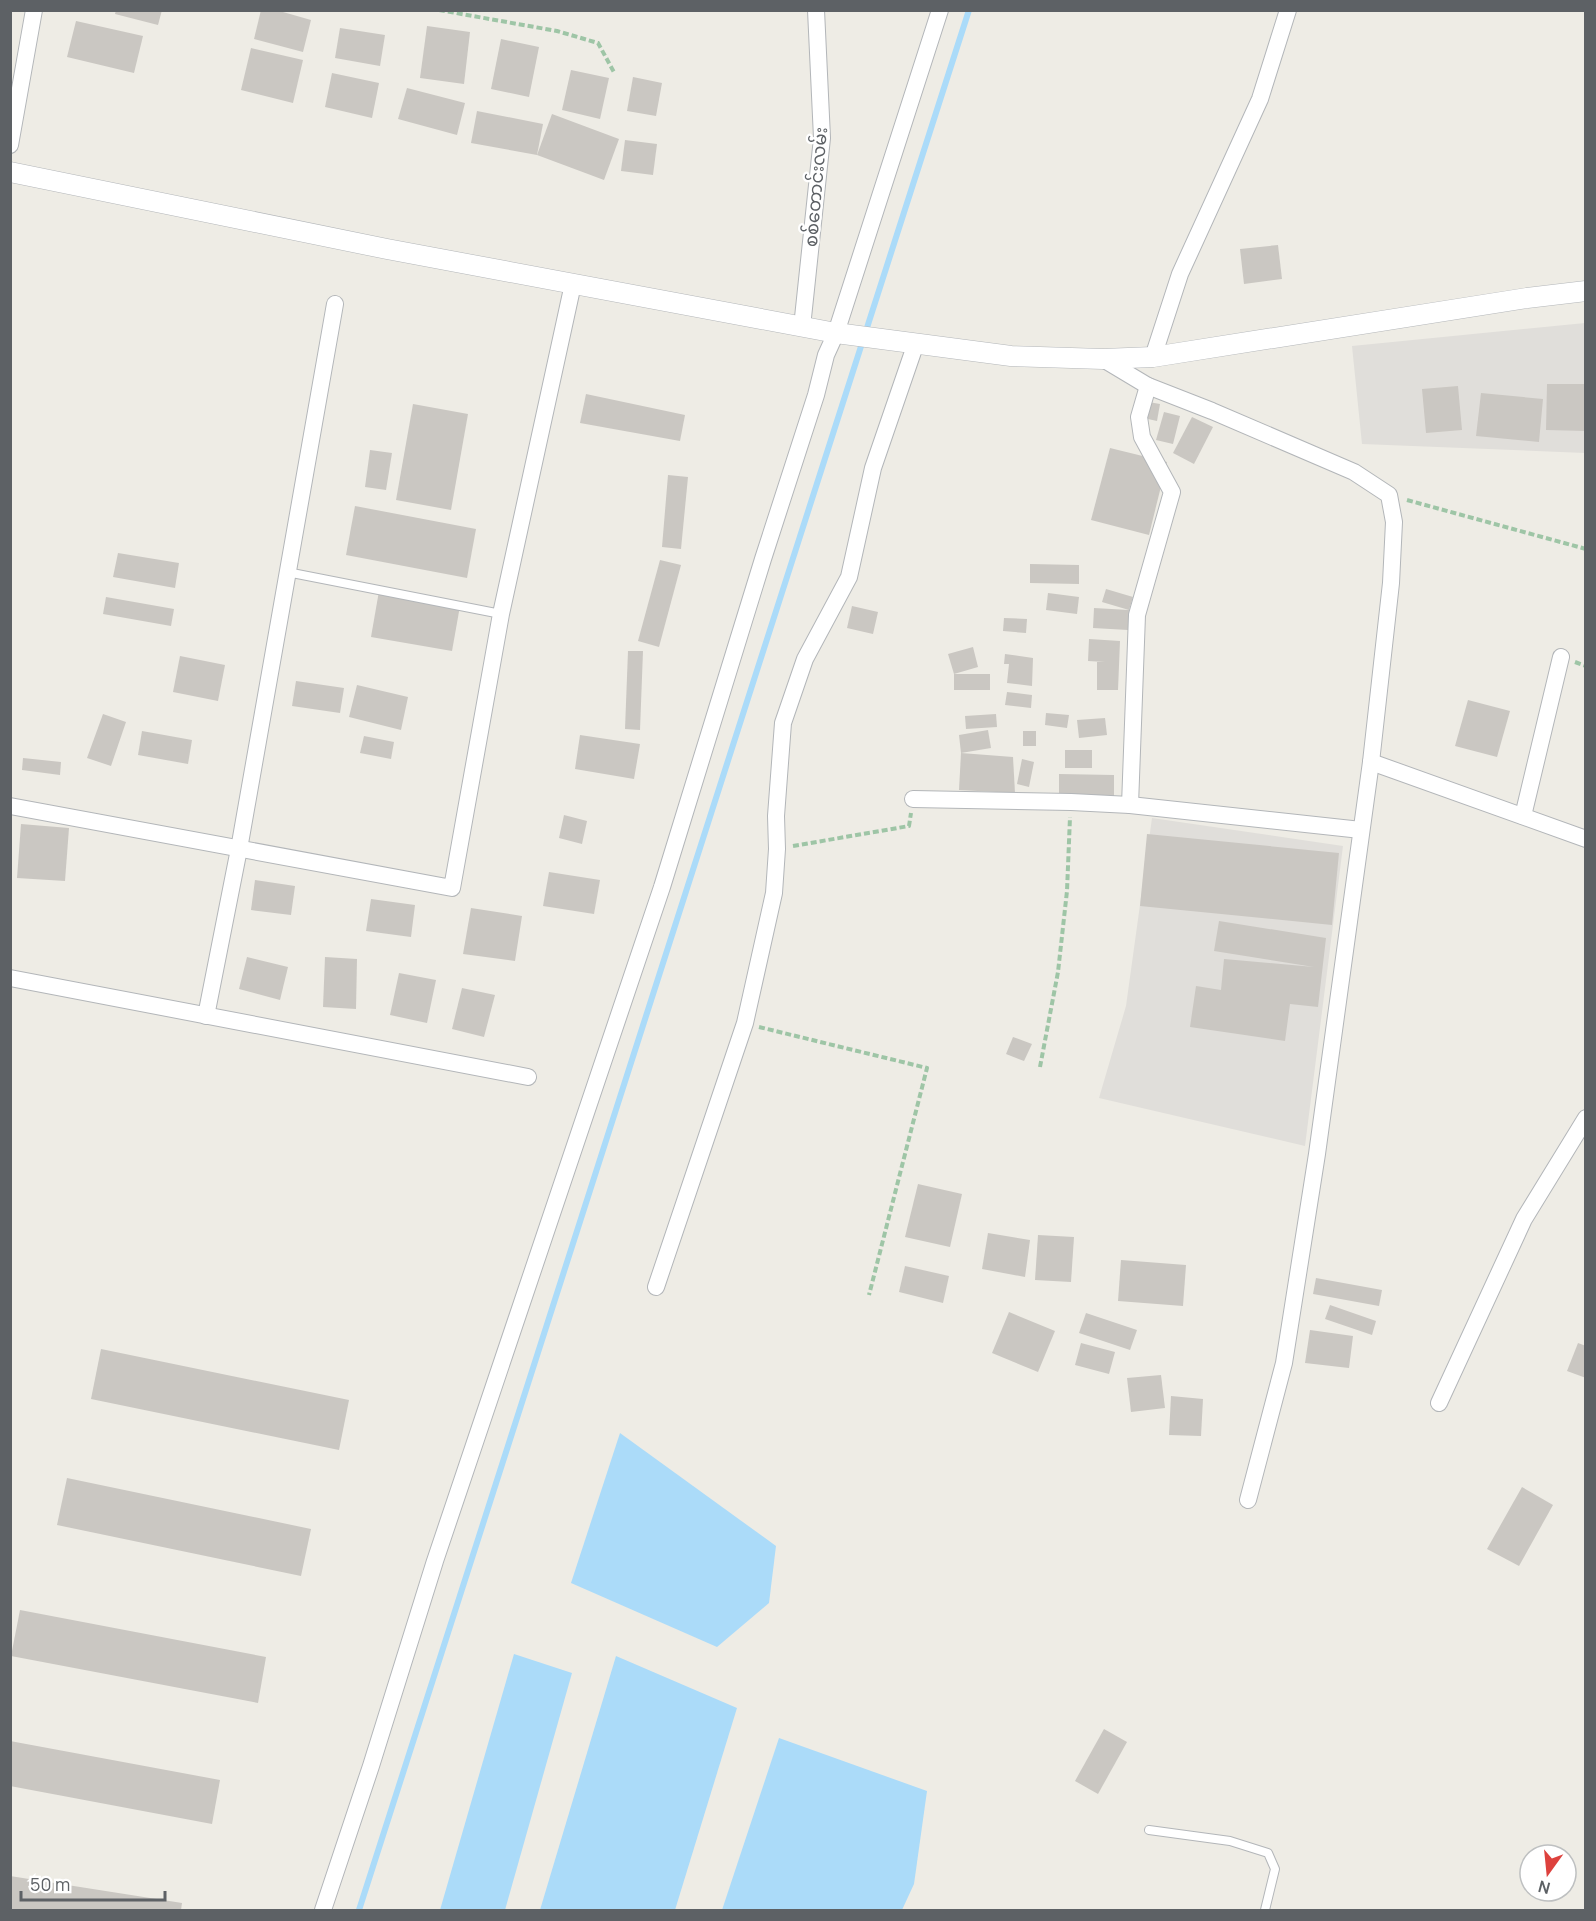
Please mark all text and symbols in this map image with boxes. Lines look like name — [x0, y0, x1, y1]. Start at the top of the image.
street label: စစ်တောင်းလမ်း — [798, 126, 832, 248]
north arrow — [1518, 1843, 1578, 1903]
scale bar — [21, 1864, 165, 1902]
text: 50 m — [30, 1872, 70, 1896]
text: N — [1536, 1875, 1553, 1900]

